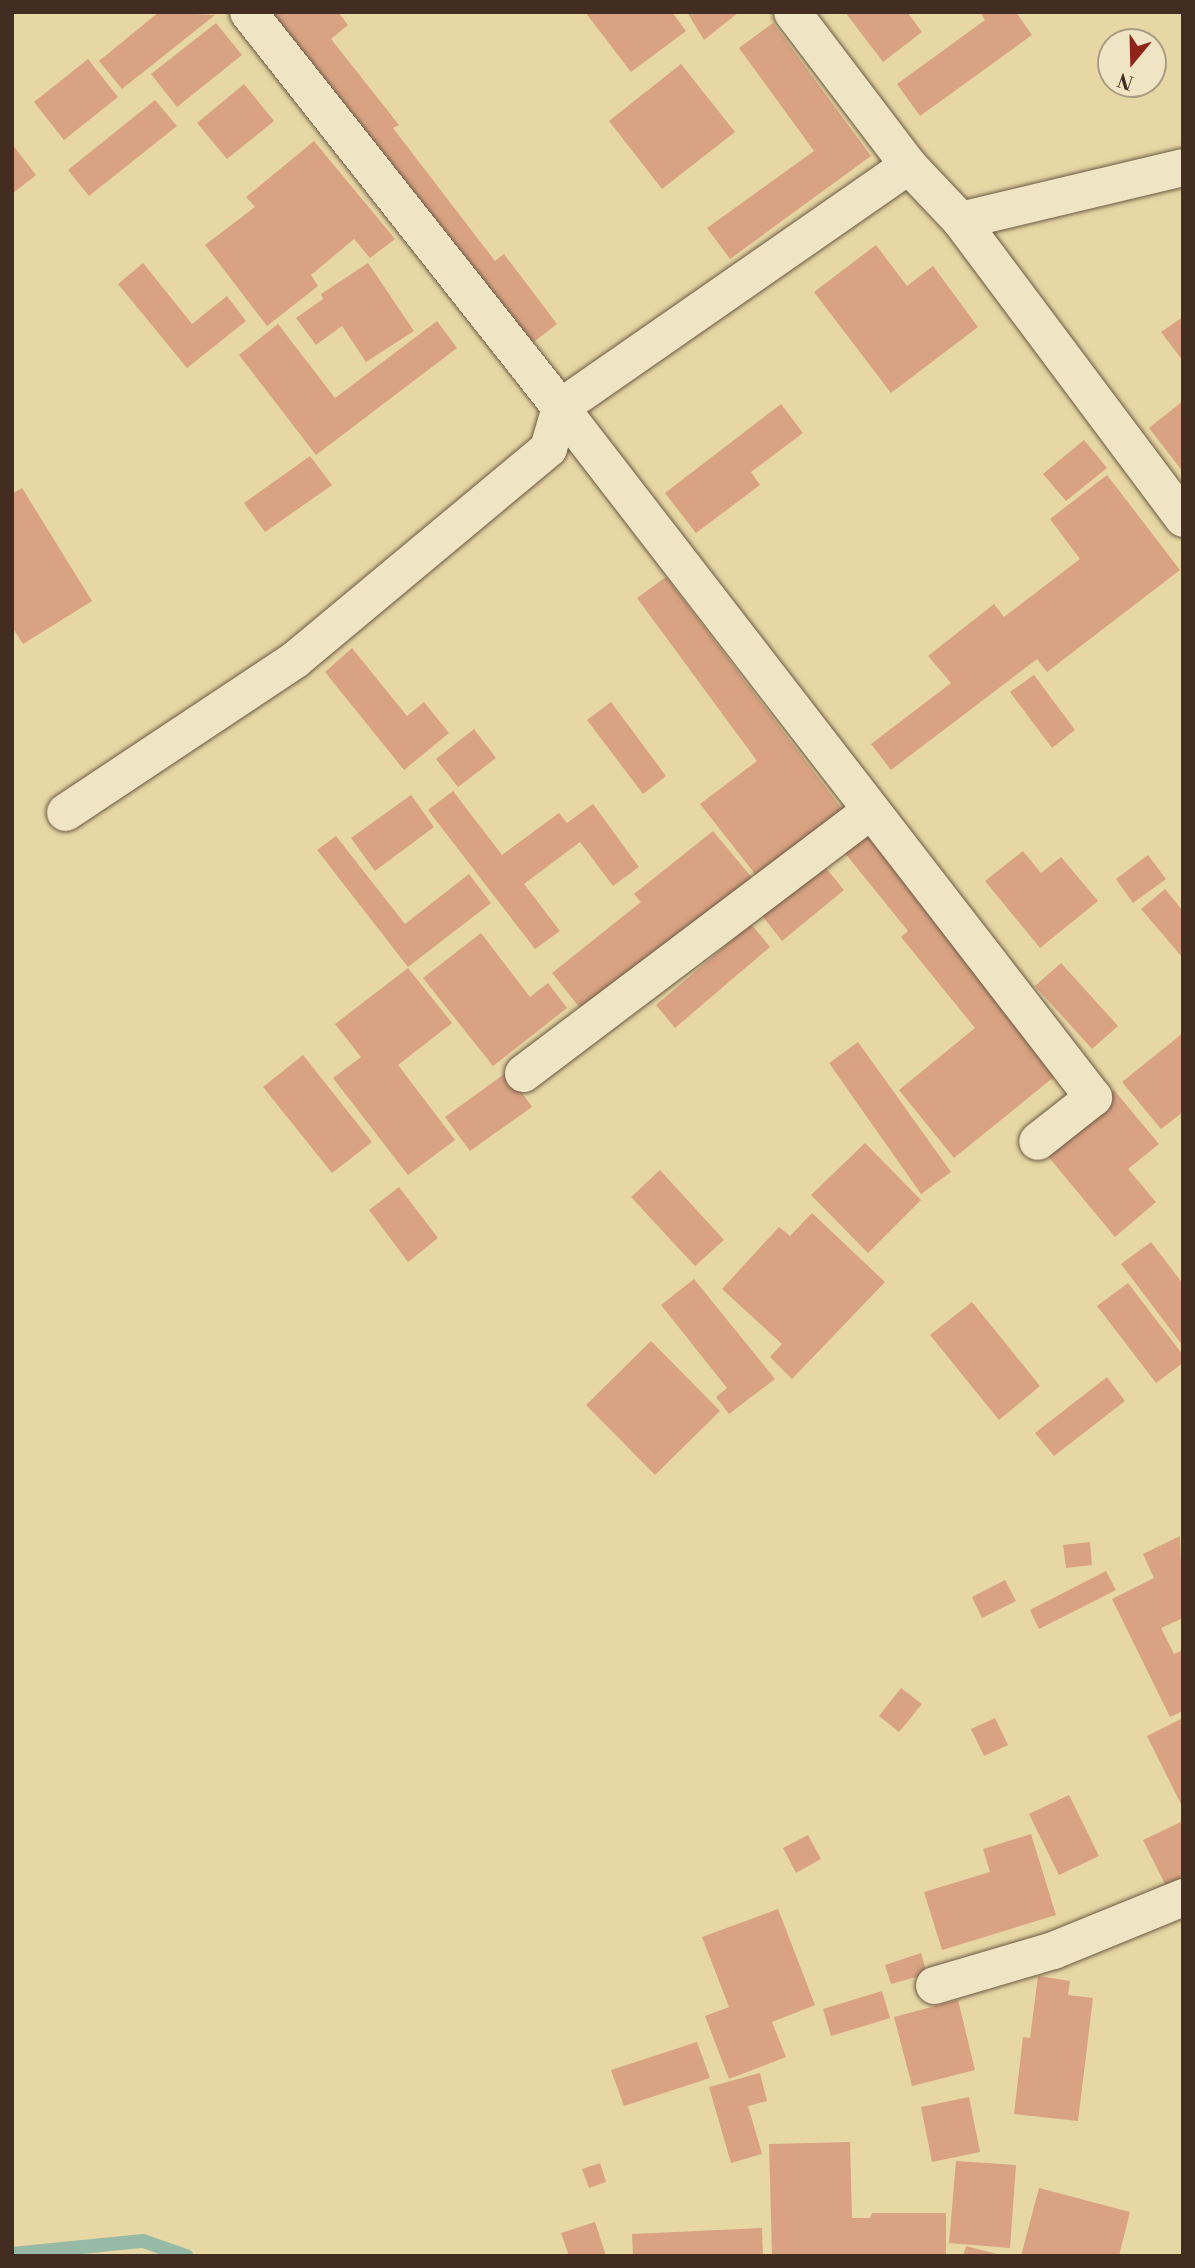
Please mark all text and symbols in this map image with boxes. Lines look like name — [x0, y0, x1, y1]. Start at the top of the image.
north arrow — [1097, 28, 1167, 98]
text: N — [1115, 67, 1137, 95]

